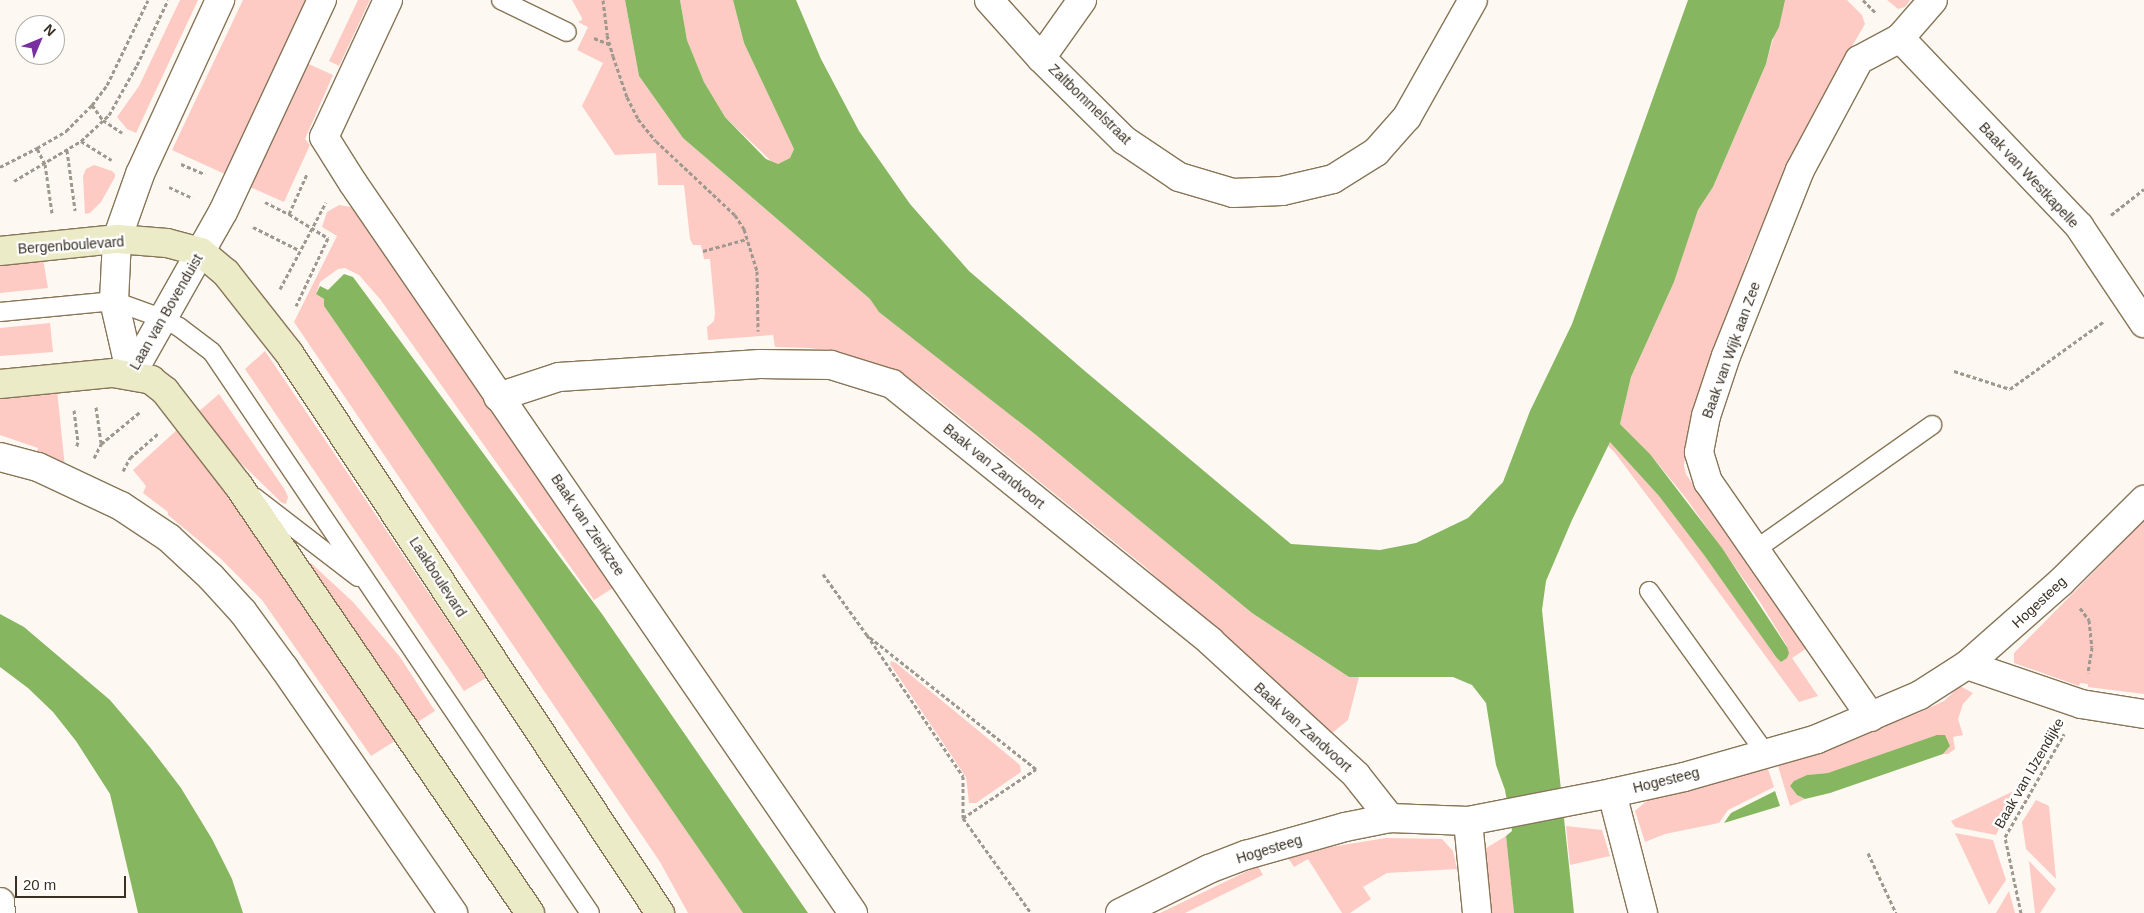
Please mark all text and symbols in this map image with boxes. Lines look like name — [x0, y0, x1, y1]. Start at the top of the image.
north arrow — [15, 15, 65, 65]
text: N — [41, 21, 59, 39]
street label: Zaltbommelstraat — [1045, 60, 1135, 148]
street label: Baak van Westkapelle — [1976, 119, 2082, 231]
street label: Bergenboulevard — [17, 233, 125, 257]
street label: Laan van Bovenduist — [126, 251, 206, 373]
street label: Baak van Wijk aan Zee — [1698, 279, 1764, 421]
street label: Baak van Zandvoort — [940, 420, 1048, 512]
street label: Baak van Zierikzee — [548, 471, 628, 579]
street label: Laakboulevard — [406, 534, 470, 620]
street label: Hogesteeg — [2009, 573, 2069, 631]
street label: Baak van Zandvoort — [1251, 679, 1355, 775]
street label: Baak van IJzendijke — [1991, 715, 2067, 831]
street label: Hogesteeg — [1631, 764, 1701, 796]
street label: Hogesteeg — [1234, 831, 1304, 867]
scale bar — [18, 866, 129, 898]
text: 20 m — [23, 876, 56, 893]

